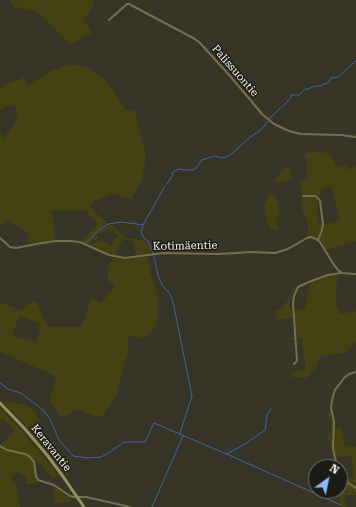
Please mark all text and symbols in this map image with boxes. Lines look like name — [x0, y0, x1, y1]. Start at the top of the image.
street label: Palissuontie — [209, 42, 261, 100]
street label: Kotimäentie — [152, 239, 218, 253]
street label: Keravantie — [28, 422, 74, 474]
north arrow — [308, 459, 348, 499]
text: N — [327, 462, 341, 477]

